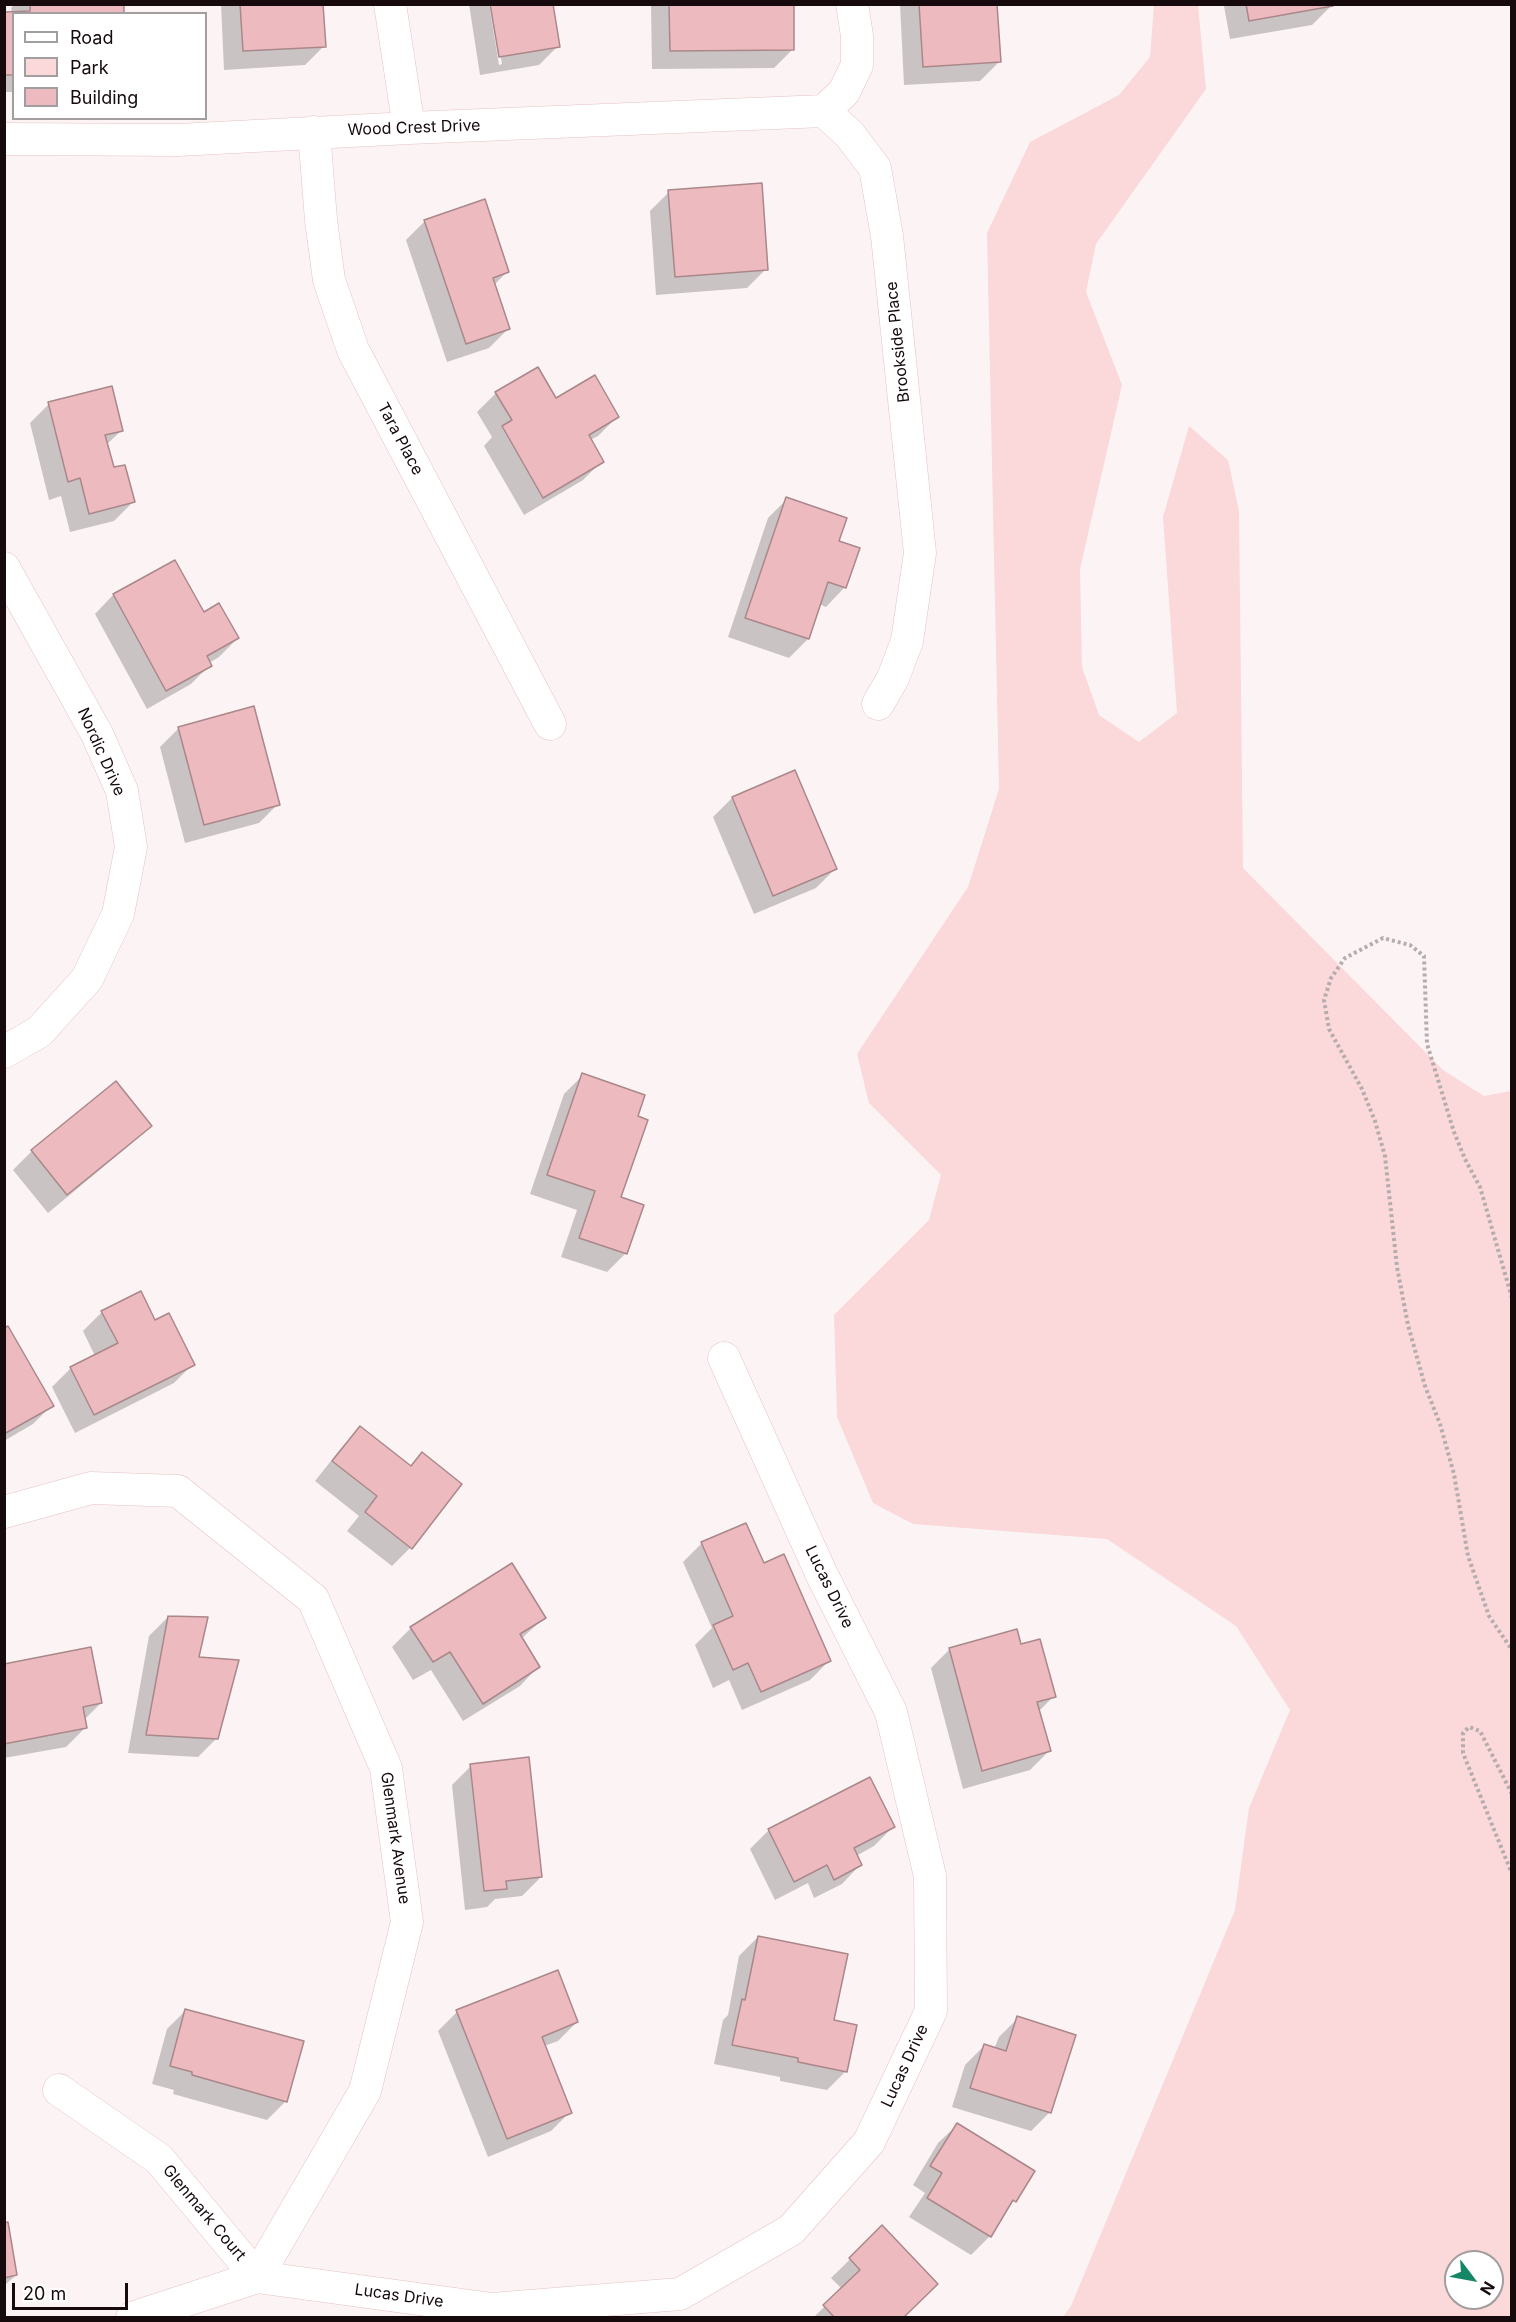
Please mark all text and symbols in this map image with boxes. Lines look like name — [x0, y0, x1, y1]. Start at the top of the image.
legend — [12, 12, 207, 120]
text: Road — [70, 27, 113, 48]
text: Park — [70, 57, 109, 78]
text: Building — [70, 87, 138, 108]
street label: Wood Crest Drive — [347, 116, 481, 140]
street label: Brookside Place — [882, 280, 914, 404]
street label: Tara Place — [373, 400, 427, 478]
street label: Nordic Drive — [73, 705, 129, 799]
street label: Lucas Drive — [801, 1543, 857, 1631]
street label: Glenmark Avenue — [376, 1771, 414, 1905]
street label: Lucas Drive — [877, 2021, 933, 2111]
street label: Glenmark Court — [158, 2161, 250, 2265]
north arrow — [1444, 2250, 1504, 2310]
scale bar — [15, 2271, 130, 2309]
text: N — [1476, 2278, 1499, 2299]
street label: Lucas Drive — [353, 2280, 445, 2312]
text: 20 m — [23, 2283, 66, 2304]

